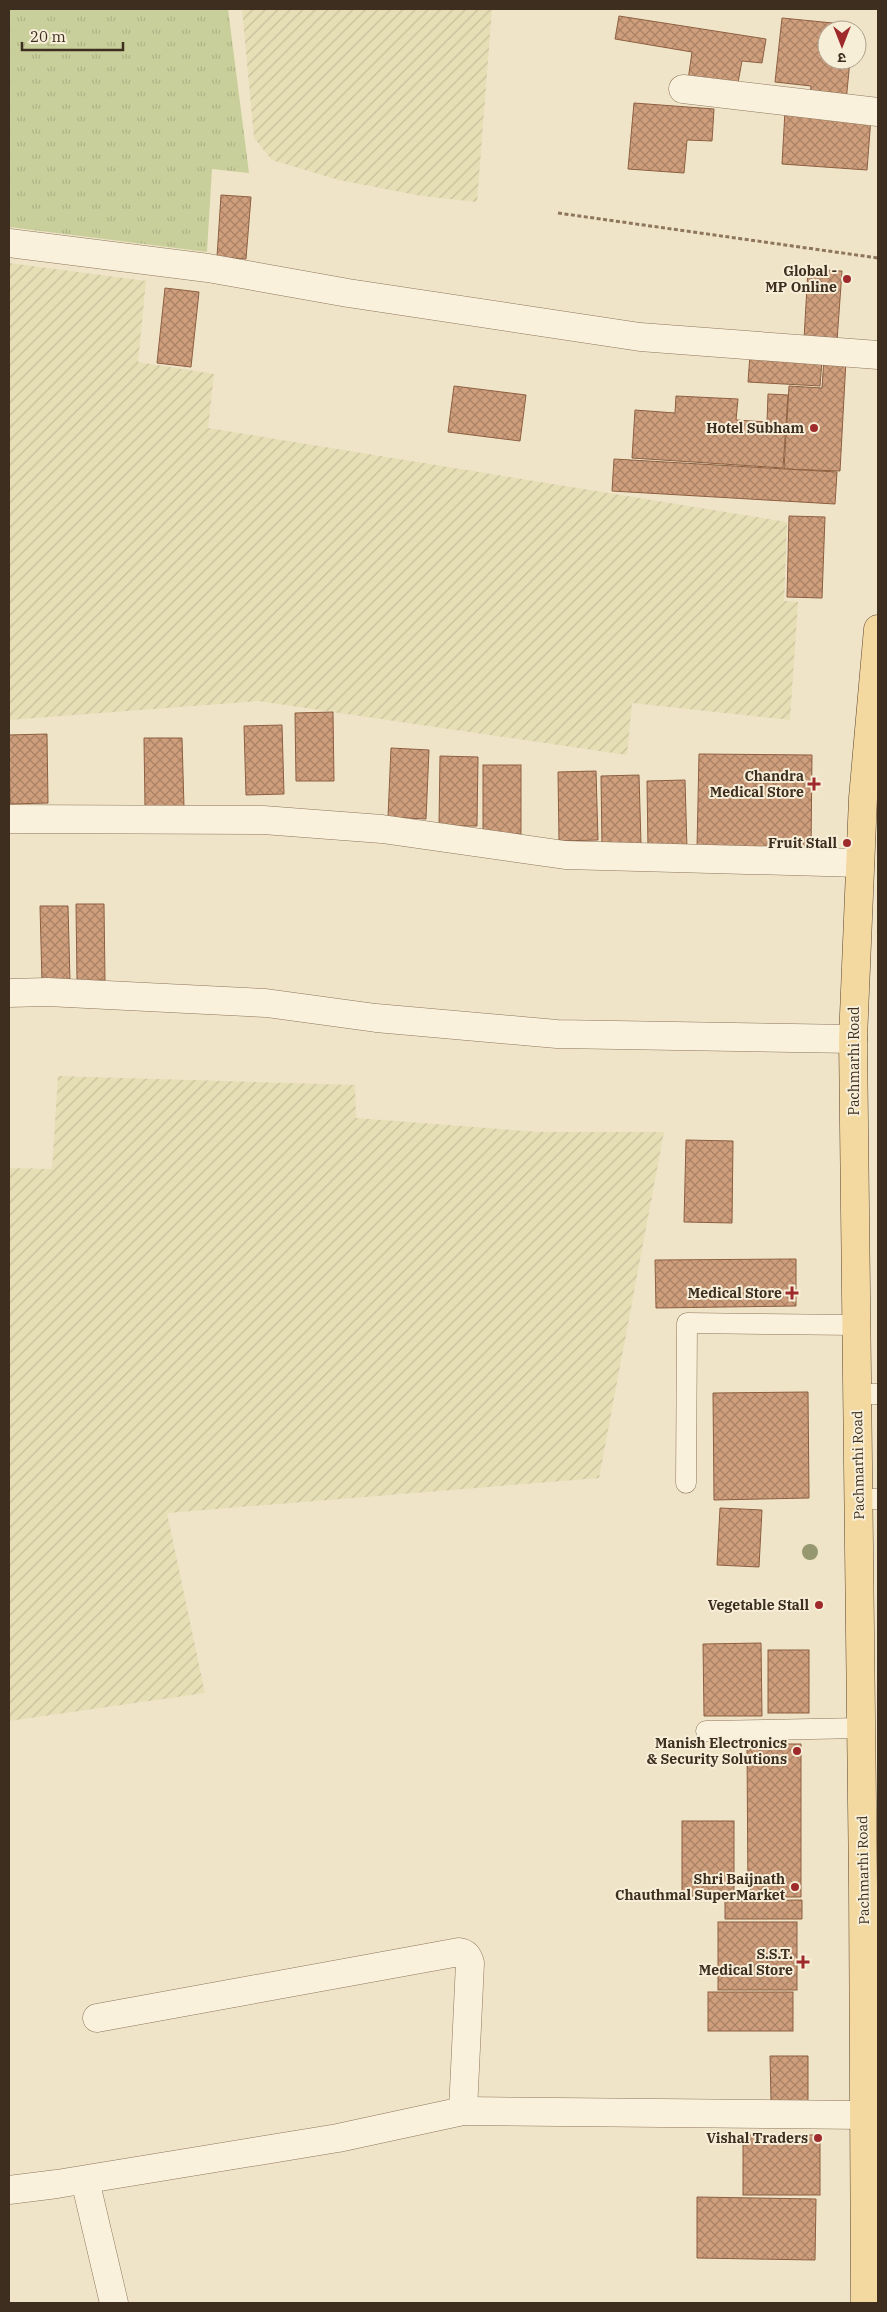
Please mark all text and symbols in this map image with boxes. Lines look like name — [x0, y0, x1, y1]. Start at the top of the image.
scale bar — [22, 20, 124, 52]
north arrow — [817, 20, 867, 70]
text: 20 m — [30, 27, 66, 46]
text: उ — [837, 49, 846, 67]
place label: Global - MP Online — [765, 262, 837, 296]
marker: Global - MP Online — [841, 273, 853, 285]
place label: Hotel Subham — [706, 419, 804, 437]
marker: Hotel Subham — [808, 422, 820, 434]
place label: Chandra Medical Store — [710, 767, 804, 801]
marker: Chandra Medical Store — [808, 778, 820, 790]
place label: Fruit Stall — [768, 834, 837, 852]
marker: Fruit Stall — [841, 837, 853, 849]
street label: Pachmarhi Road — [845, 1006, 863, 1116]
place label: Medical Store — [688, 1284, 782, 1302]
marker: Medical Store — [786, 1287, 798, 1299]
street label: Pachmarhi Road — [848, 1410, 868, 1520]
place label: Vegetable Stall — [708, 1596, 809, 1614]
marker: Vegetable Stall — [813, 1599, 825, 1611]
place label: Manish Electronics & Security Solutions — [647, 1734, 787, 1768]
marker: Manish Electronics & Security Solutions — [791, 1745, 803, 1757]
street label: Pachmarhi Road — [853, 1815, 873, 1925]
place label: Shri Baijnath Chauthmal SuperMarket — [615, 1870, 785, 1904]
marker: Shri Baijnath Chauthmal SuperMarket — [789, 1881, 801, 1893]
place label: S.S.T. Medical Store — [699, 1945, 793, 1979]
marker: S.S.T. Medical Store — [797, 1956, 809, 1968]
place label: Vishal Traders — [706, 2129, 808, 2147]
marker: Vishal Traders — [812, 2132, 824, 2144]

